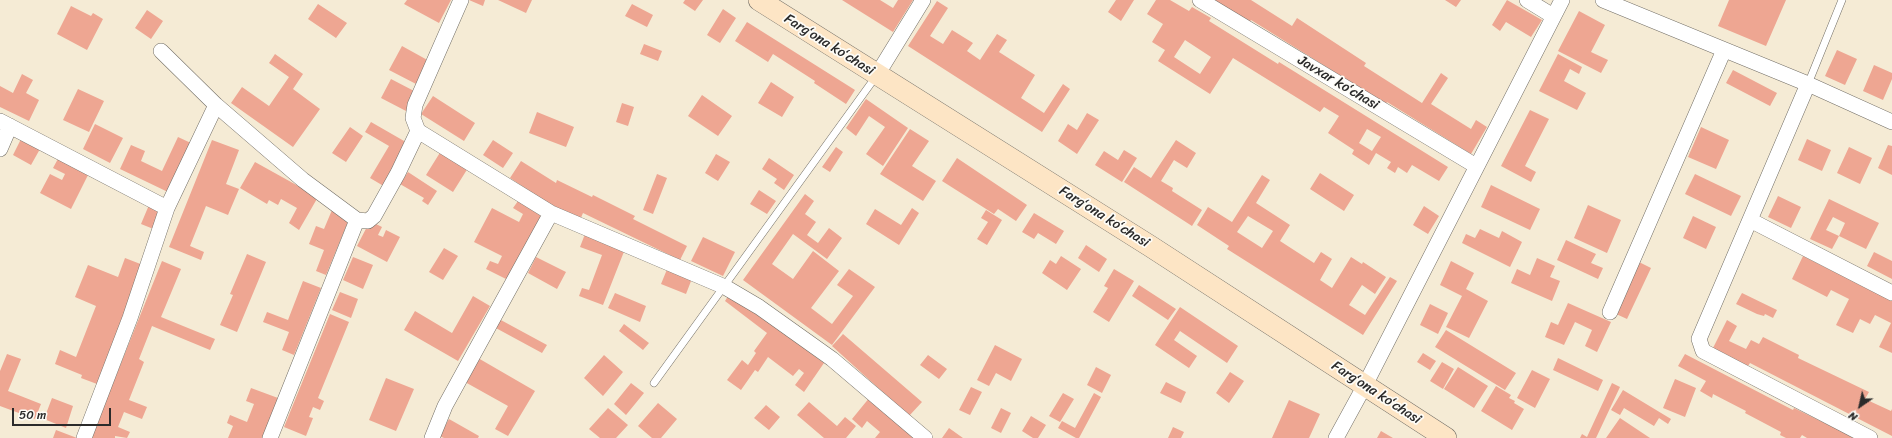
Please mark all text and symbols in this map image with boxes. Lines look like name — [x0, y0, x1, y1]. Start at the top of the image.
street label: Fargʻona koʻchasi — [781, 11, 877, 79]
street label: Javxar koʻchasi — [1294, 52, 1382, 114]
street label: Fargʻona koʻchasi — [1056, 183, 1152, 251]
street label: Fargʻona koʻchasi — [1328, 358, 1424, 428]
north arrow — [1840, 386, 1880, 426]
scale bar — [14, 400, 113, 426]
text: 50 m — [19, 404, 46, 426]
text: N — [1845, 406, 1861, 426]

